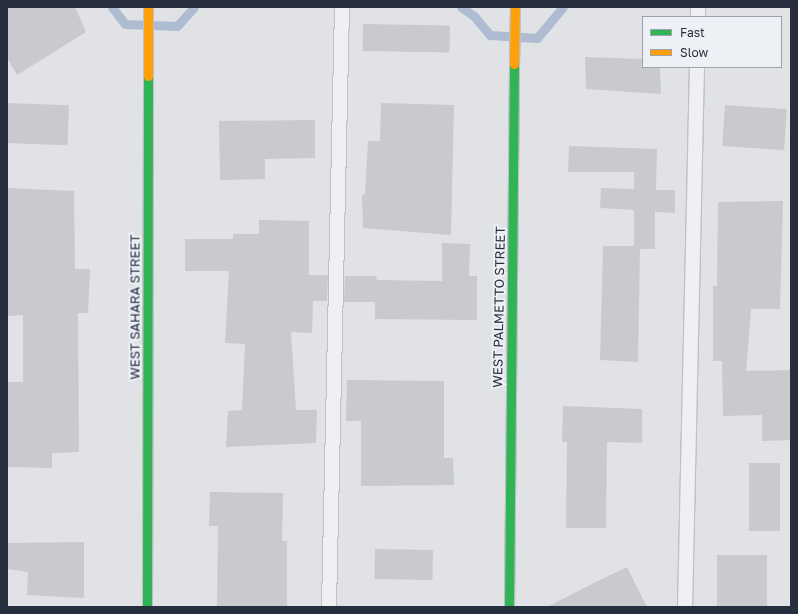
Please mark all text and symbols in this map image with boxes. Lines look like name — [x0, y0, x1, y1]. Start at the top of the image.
legend — [642, 16, 782, 68]
text: Fast — [680, 25, 705, 40]
text: Slow — [680, 45, 708, 60]
street label: WEST PALMETTO STREET — [490, 226, 508, 388]
street label: WEST SAHARA STREET — [127, 234, 143, 380]

